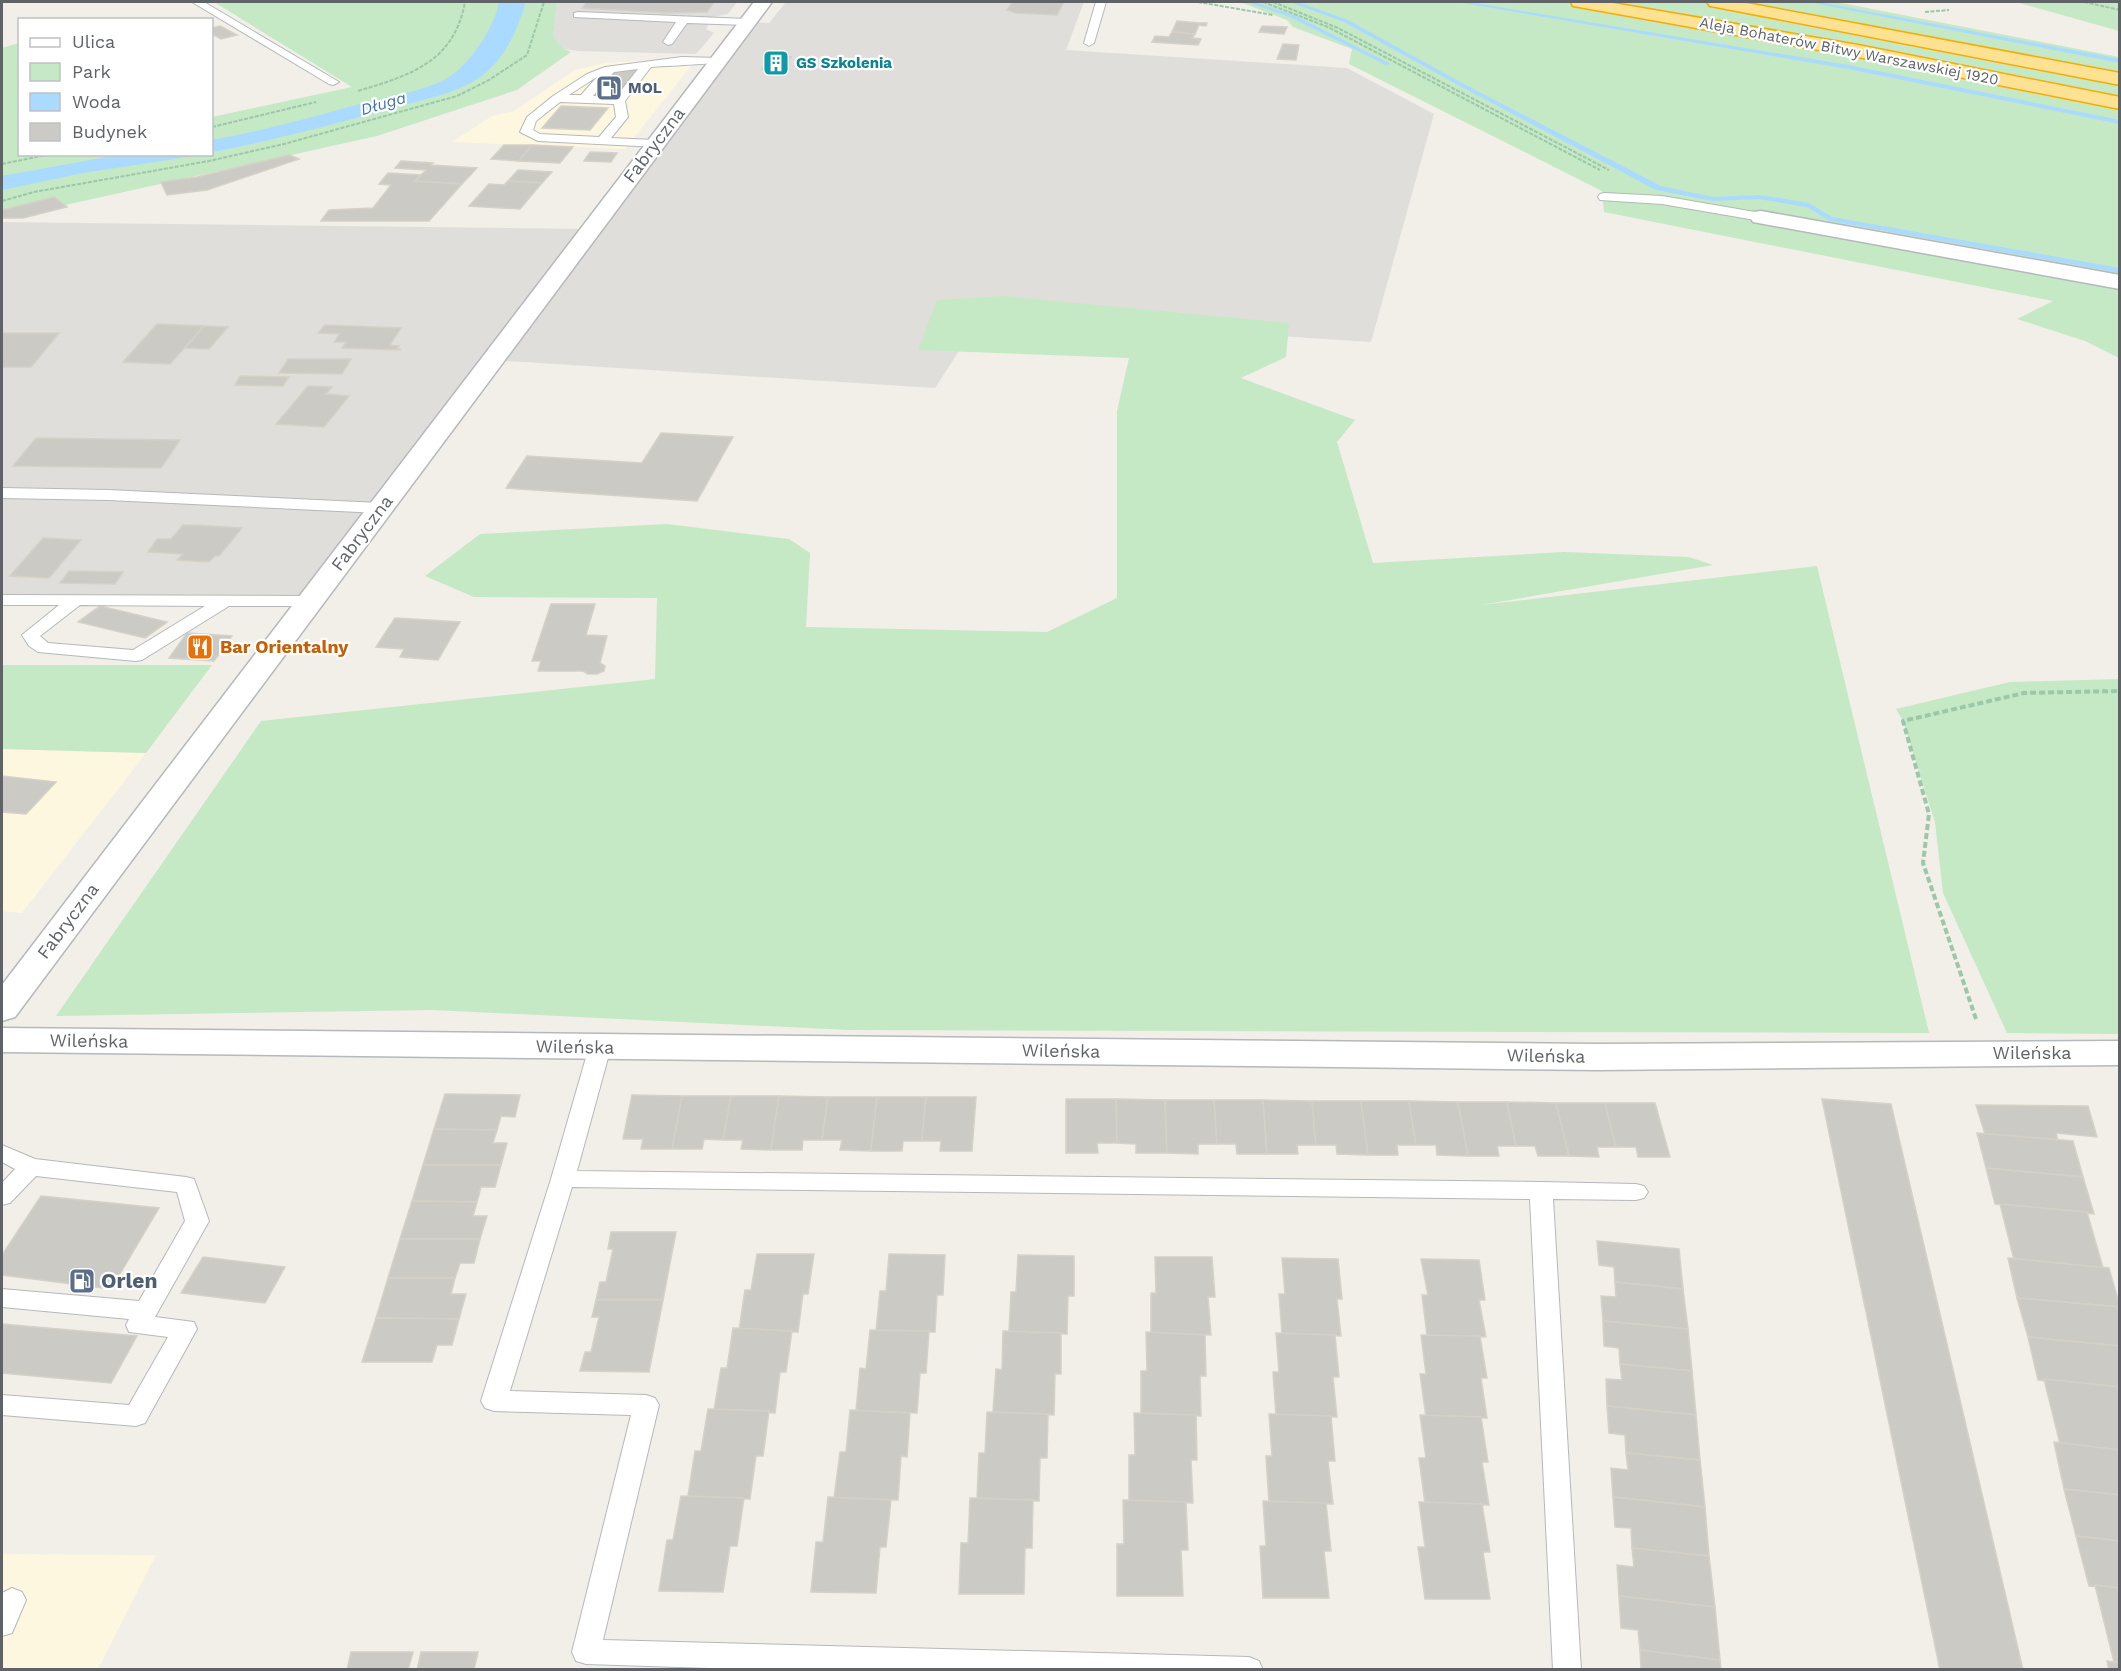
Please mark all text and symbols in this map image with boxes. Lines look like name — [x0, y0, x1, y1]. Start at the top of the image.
street label: Aleja Bohaterów Bitwy Warszawskiej 1920 — [1698, 13, 2000, 89]
legend — [18, 18, 213, 156]
text: Ulica — [72, 31, 115, 52]
building icon: GS Szkolenia — [761, 48, 791, 78]
place label: GS Szkolenia — [796, 54, 892, 72]
text: Park — [72, 61, 111, 82]
fuel station icon: MOL — [594, 73, 624, 103]
place label: MOL — [628, 79, 662, 97]
water label: Długa — [358, 88, 408, 119]
text: Woda — [72, 91, 121, 112]
street label: Fabryczna — [618, 103, 689, 187]
text: Budynek — [72, 121, 147, 142]
street label: Fabryczna — [326, 491, 397, 575]
restaurant icon: Bar Orientalny — [185, 632, 215, 662]
place label: Bar Orientalny — [220, 636, 349, 657]
street label: Fabryczna — [32, 879, 103, 963]
street label: Wileńska — [49, 1029, 129, 1052]
street label: Wileńska — [535, 1035, 615, 1058]
street label: Wileńska — [1021, 1039, 1101, 1062]
street label: Wileńska — [1993, 1042, 2071, 1063]
street label: Wileńska — [1506, 1044, 1586, 1067]
fuel station icon: Orlen — [67, 1266, 97, 1296]
place label: Orlen — [101, 1268, 158, 1293]

